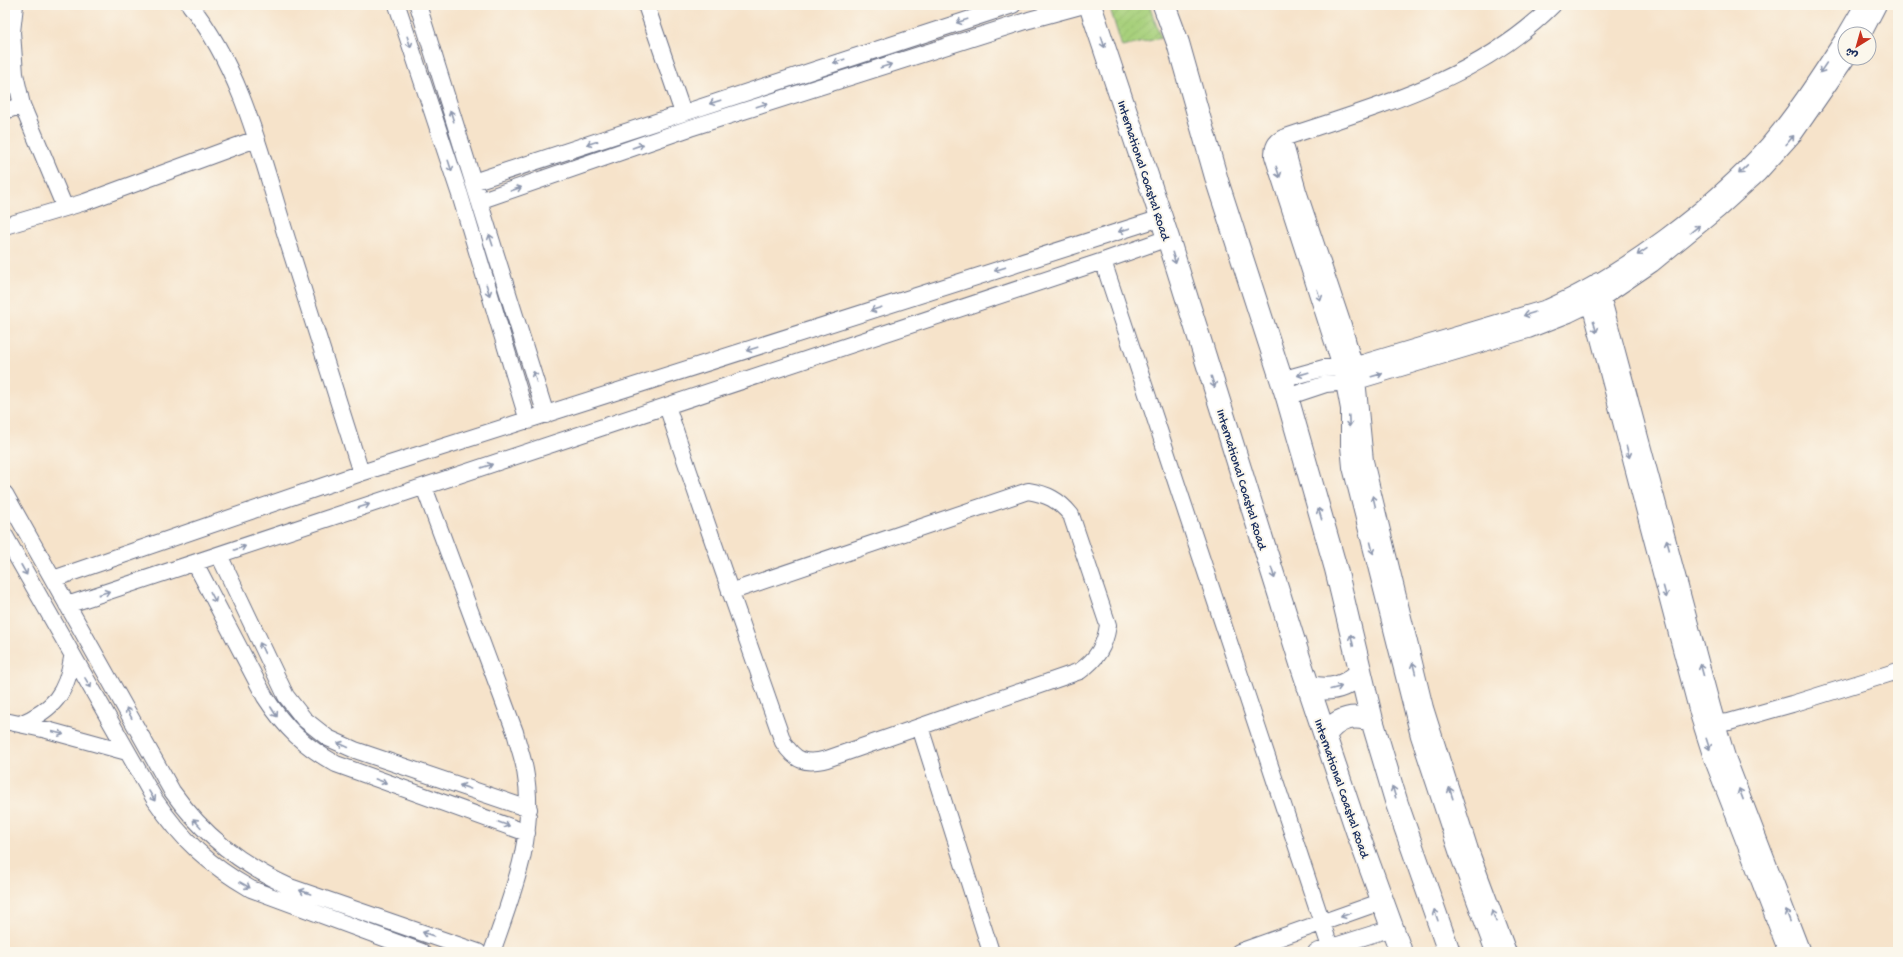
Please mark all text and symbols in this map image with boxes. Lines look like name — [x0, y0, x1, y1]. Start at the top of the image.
one-way arrow — [956, 18, 969, 25]
north arrow — [1837, 26, 1877, 66]
one-way arrow — [406, 35, 413, 48]
one-way arrow — [1100, 35, 1107, 48]
text: ش — [1844, 44, 1861, 61]
one-way arrow — [833, 58, 845, 66]
one-way arrow — [879, 62, 892, 69]
one-way arrow — [1819, 63, 1827, 74]
one-way arrow — [709, 99, 722, 106]
street label: International Coastal Road — [1113, 99, 1173, 244]
one-way arrow — [755, 101, 768, 108]
one-way arrow — [448, 110, 455, 123]
one-way arrow — [1785, 134, 1794, 145]
one-way arrow — [586, 140, 599, 147]
one-way arrow — [632, 141, 644, 149]
one-way arrow — [447, 159, 454, 172]
one-way arrow — [1738, 165, 1748, 175]
one-way arrow — [1275, 166, 1283, 178]
one-way arrow — [509, 184, 521, 192]
one-way arrow — [1690, 225, 1701, 234]
one-way arrow — [1118, 227, 1131, 234]
one-way arrow — [487, 234, 494, 247]
one-way arrow — [1637, 248, 1648, 256]
one-way arrow — [1171, 252, 1178, 265]
one-way arrow — [994, 266, 1006, 274]
one-way arrow — [485, 283, 492, 296]
one-way arrow — [1316, 289, 1323, 302]
one-way arrow — [870, 306, 883, 313]
one-way arrow — [1522, 311, 1535, 318]
one-way arrow — [1592, 320, 1600, 333]
one-way arrow — [746, 346, 759, 353]
one-way arrow — [1297, 370, 1310, 378]
one-way arrow — [1371, 371, 1384, 378]
one-way arrow — [530, 372, 538, 384]
one-way arrow — [1210, 376, 1217, 389]
street label: International Coastal Road — [1212, 408, 1270, 553]
one-way arrow — [1346, 414, 1353, 427]
one-way arrow — [1625, 446, 1632, 459]
one-way arrow — [481, 461, 493, 469]
one-way arrow — [1370, 495, 1378, 508]
one-way arrow — [357, 502, 369, 510]
one-way arrow — [1316, 508, 1323, 521]
one-way arrow — [1664, 539, 1672, 552]
one-way arrow — [1368, 542, 1376, 555]
one-way arrow — [234, 543, 246, 551]
one-way arrow — [20, 564, 28, 576]
one-way arrow — [1269, 567, 1277, 579]
one-way arrow — [1661, 585, 1669, 598]
one-way arrow — [97, 589, 110, 596]
one-way arrow — [209, 591, 217, 603]
one-way arrow — [1348, 634, 1356, 647]
one-way arrow — [258, 642, 265, 654]
one-way arrow — [1410, 662, 1418, 675]
one-way arrow — [1698, 664, 1705, 677]
one-way arrow — [84, 677, 92, 689]
one-way arrow — [1330, 683, 1343, 691]
one-way arrow — [270, 706, 278, 717]
one-way arrow — [124, 707, 132, 719]
street label: International Coastal Road — [1310, 717, 1372, 862]
one-way arrow — [51, 730, 64, 737]
one-way arrow — [1705, 737, 1712, 750]
one-way arrow — [337, 741, 349, 748]
one-way arrow — [375, 777, 387, 785]
one-way arrow — [460, 783, 472, 791]
one-way arrow — [1390, 786, 1397, 799]
one-way arrow — [1447, 787, 1454, 800]
one-way arrow — [1737, 789, 1745, 801]
one-way arrow — [149, 790, 157, 802]
one-way arrow — [192, 818, 202, 828]
one-way arrow — [497, 821, 509, 829]
one-way arrow — [239, 882, 251, 890]
one-way arrow — [299, 888, 312, 895]
one-way arrow — [1432, 909, 1439, 922]
one-way arrow — [1490, 909, 1497, 922]
one-way arrow — [1783, 910, 1791, 922]
one-way arrow — [1340, 912, 1352, 920]
one-way arrow — [422, 930, 435, 937]

